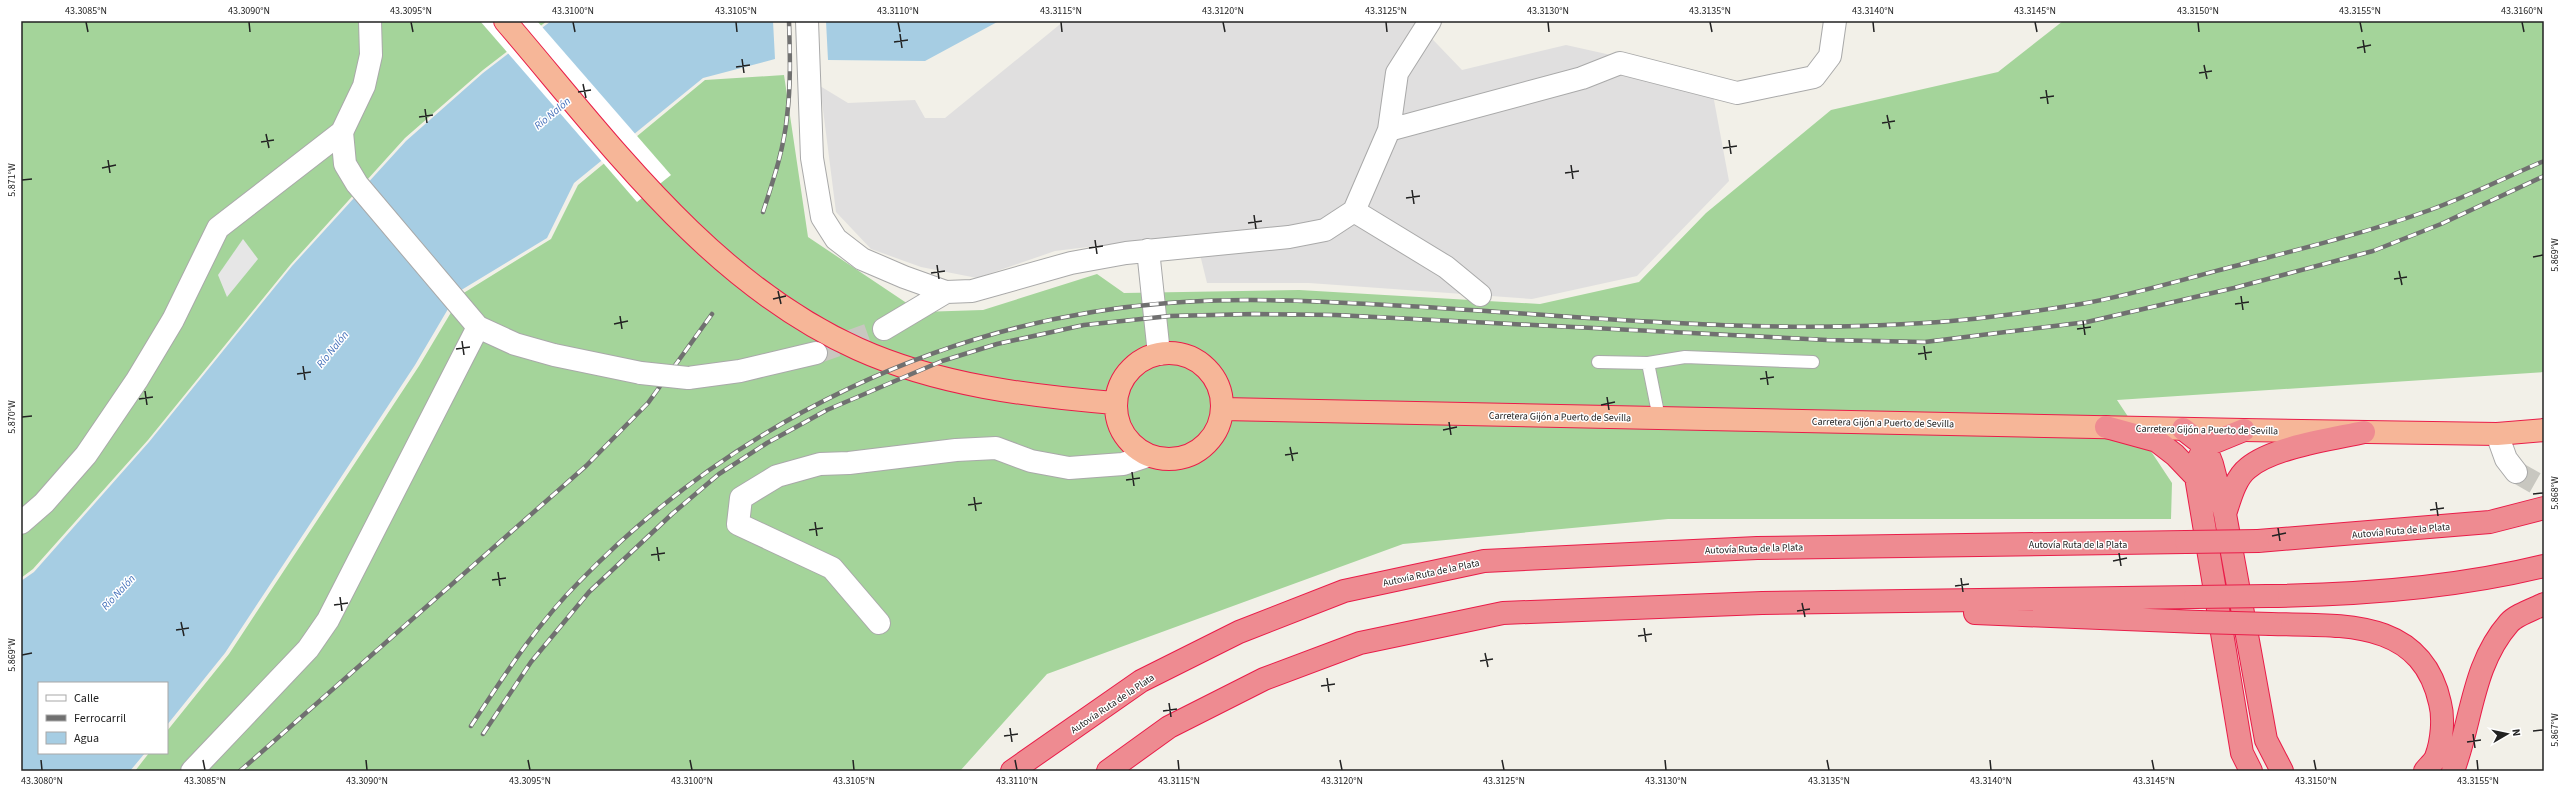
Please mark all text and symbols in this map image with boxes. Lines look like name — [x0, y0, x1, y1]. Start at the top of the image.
text: 43.3085°N — [65, 4, 107, 18]
text: 43.3090°N — [228, 4, 270, 18]
text: 43.3095°N — [390, 4, 432, 18]
text: 43.3100°N — [552, 4, 594, 18]
text: 43.3105°N — [715, 4, 757, 18]
text: 43.3110°N — [877, 4, 919, 18]
text: 43.3115°N — [1040, 4, 1082, 18]
text: 43.3120°N — [1202, 4, 1244, 18]
text: 43.3125°N — [1365, 4, 1407, 18]
text: 43.3130°N — [1527, 4, 1569, 18]
text: 43.3135°N — [1689, 4, 1731, 18]
text: 43.3140°N — [1852, 4, 1894, 18]
text: 43.3145°N — [2014, 4, 2056, 18]
text: 43.3150°N — [2177, 4, 2219, 18]
text: 43.3155°N — [2339, 4, 2381, 18]
text: 43.3160°N — [2501, 4, 2543, 18]
water label: Río Nalón — [531, 94, 574, 133]
text: 5.871°W — [5, 163, 19, 197]
text: 5.869°W — [2548, 238, 2562, 272]
water label: Río Nalón — [313, 328, 352, 371]
text: 5.870°W — [5, 400, 19, 434]
street label: Carretera Gijón a Puerto de Sevilla — [1489, 409, 1631, 425]
street label: Carretera Gijón a Puerto de Sevilla — [1812, 415, 1954, 431]
street label: Carretera Gijón a Puerto de Sevilla — [2136, 422, 2278, 438]
text: 5.868°W — [2548, 476, 2562, 510]
street label: Autovía Ruta de la Plata — [2351, 520, 2451, 542]
street label: Autovía Ruta de la Plata — [2029, 538, 2127, 552]
street label: Autovía Ruta de la Plata — [1705, 540, 1803, 558]
street label: Autovía Ruta de la Plata — [1382, 556, 1481, 590]
water label: Río Nalón — [98, 571, 139, 613]
text: 5.869°W — [5, 638, 19, 672]
street label: Autovía Ruta de la Plata — [1068, 671, 1157, 737]
legend — [38, 682, 168, 754]
text: Calle — [74, 690, 99, 707]
text: Ferrocarril — [74, 710, 126, 727]
text: 5.867°W — [2548, 713, 2562, 747]
north arrow — [2487, 714, 2527, 754]
text: N — [2508, 728, 2524, 737]
text: Agua — [74, 730, 99, 747]
text: 43.3080°N — [21, 774, 63, 788]
text: 43.3085°N — [184, 774, 226, 788]
text: 43.3090°N — [346, 774, 388, 788]
text: 43.3095°N — [509, 774, 551, 788]
text: 43.3100°N — [671, 774, 713, 788]
text: 43.3105°N — [833, 774, 875, 788]
text: 43.3110°N — [996, 774, 1038, 788]
text: 43.3115°N — [1158, 774, 1200, 788]
text: 43.3120°N — [1321, 774, 1363, 788]
text: 43.3125°N — [1483, 774, 1525, 788]
text: 43.3130°N — [1645, 774, 1687, 788]
text: 43.3135°N — [1808, 774, 1850, 788]
text: 43.3140°N — [1970, 774, 2012, 788]
text: 43.3145°N — [2133, 774, 2175, 788]
text: 43.3150°N — [2295, 774, 2337, 788]
text: 43.3155°N — [2457, 774, 2499, 788]

